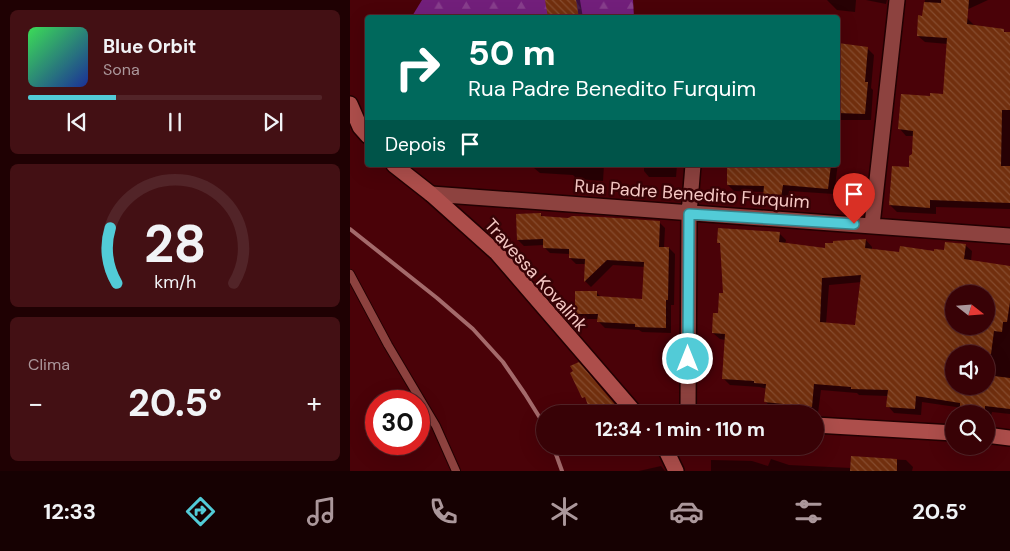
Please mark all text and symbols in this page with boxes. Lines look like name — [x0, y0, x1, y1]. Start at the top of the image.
text: 50 m — [468, 30, 556, 76]
text: Blue Orbit — [103, 34, 196, 59]
icon: right — [385, 35, 450, 100]
text: Sona — [103, 59, 140, 80]
text: Rua Padre Benedito Furquim — [468, 74, 756, 103]
icon: previous — [63, 108, 91, 136]
icon: pause — [161, 108, 189, 136]
icon: next — [259, 108, 287, 136]
icon: arrive — [456, 130, 484, 158]
text: Depois — [385, 132, 446, 157]
pin — [833, 173, 875, 224]
street label: Rua Padre Benedito Furquim — [574, 174, 810, 214]
icon: arrive — [840, 180, 868, 208]
text: 28 — [144, 210, 206, 278]
street label: Travessa Kovalink — [479, 214, 593, 336]
text: km/h — [154, 270, 196, 294]
north arrow — [945, 285, 995, 335]
map controls — [945, 285, 995, 455]
position arrow — [661, 332, 713, 384]
button: sound — [945, 345, 995, 395]
text: Clima — [28, 354, 70, 375]
text: 20.5° — [128, 378, 222, 428]
text: − — [28, 385, 43, 422]
text: + — [307, 385, 322, 422]
speed limit sign: 30 — [365, 390, 430, 455]
button: search — [945, 405, 995, 455]
text: 12:34 · 1 min · 110 m — [595, 417, 765, 442]
icon: directions — [183, 494, 218, 529]
icon: music — [304, 494, 339, 529]
icon: phone — [426, 494, 461, 529]
icon: climate — [547, 494, 582, 529]
icon: car — [669, 494, 704, 529]
icon: filters — [791, 494, 826, 529]
text: 12:33 — [43, 497, 96, 526]
text: 20.5° — [912, 497, 967, 526]

